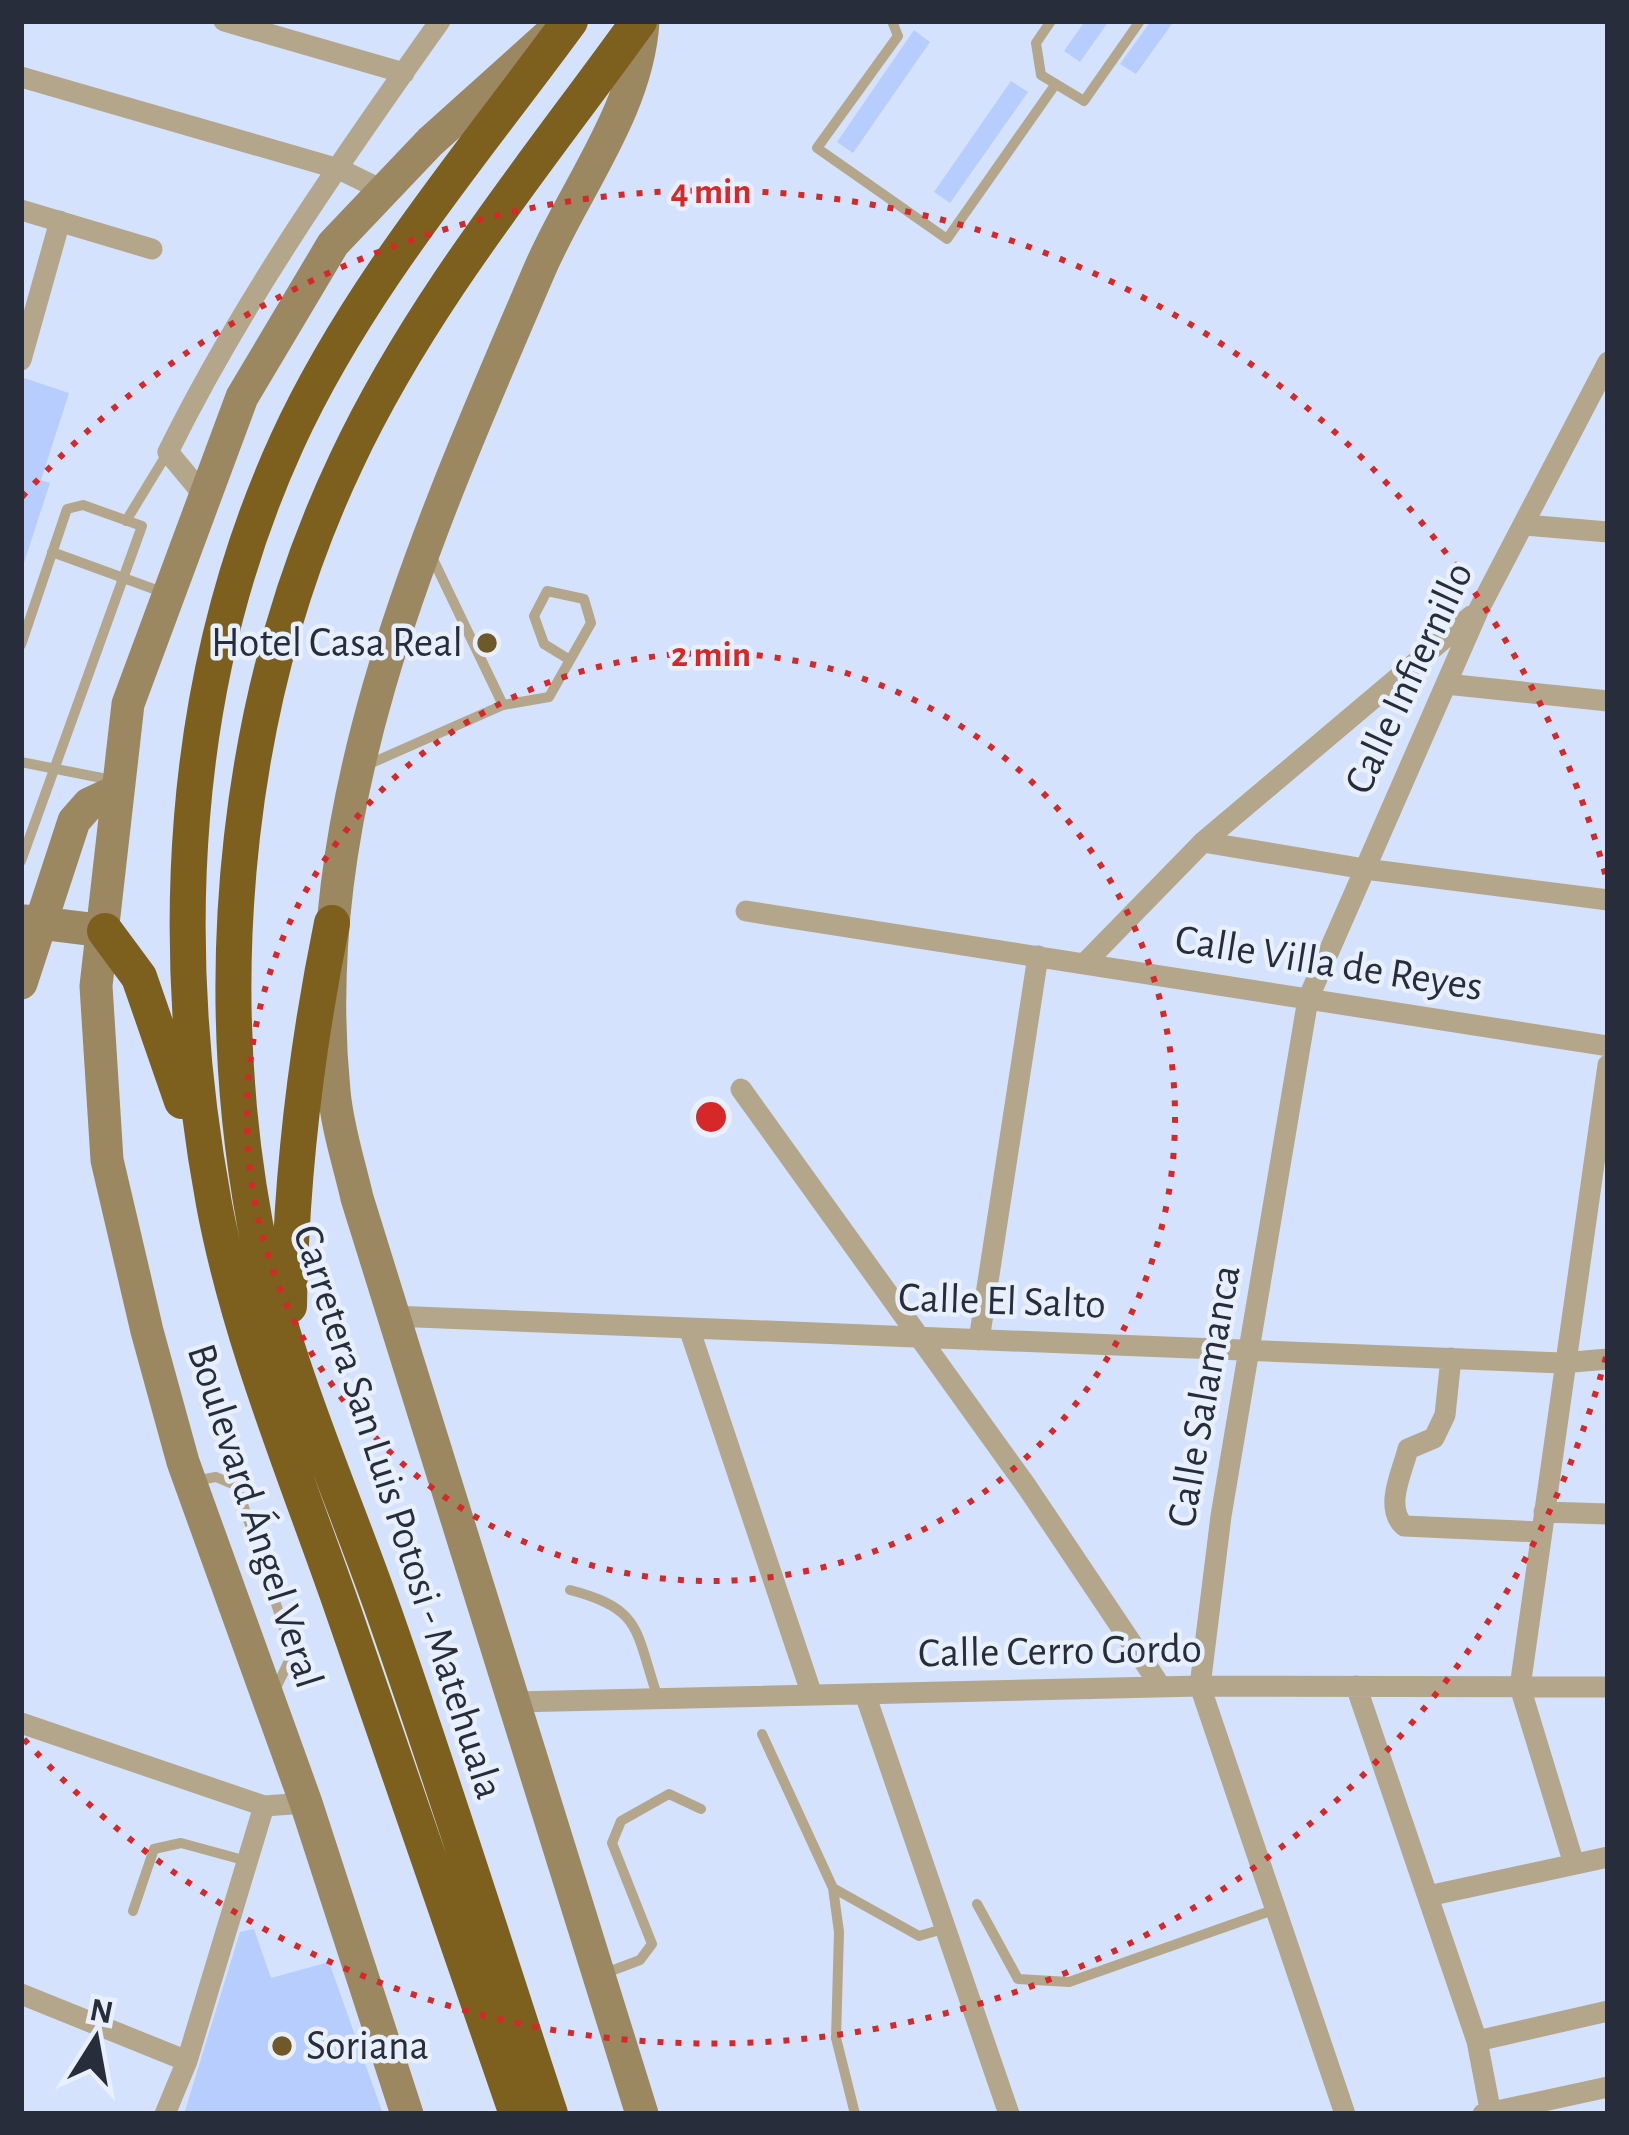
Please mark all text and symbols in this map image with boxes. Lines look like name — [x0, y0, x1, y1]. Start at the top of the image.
text: 4 min — [670, 174, 752, 210]
street label: Calle Infiernillo — [1337, 556, 1481, 800]
place label: Hotel Casa Real — [211, 622, 463, 664]
marker: Hotel Casa Real — [474, 630, 500, 656]
text: 2 min — [671, 637, 751, 673]
street label: Calle Villa de Reyes — [1172, 918, 1486, 1008]
centre of rings — [690, 1096, 732, 1138]
street label: Carretera San Luis Potosi - Matehuala — [285, 1220, 511, 1804]
street label: Calle Salamanca — [1160, 1262, 1248, 1530]
street label: Calle El Salto — [897, 1276, 1107, 1326]
street label: Boulevard Ángel Veral — [180, 1338, 334, 1693]
street label: Calle Cerro Gordo — [918, 1628, 1202, 1674]
north arrow — [36, 1979, 156, 2099]
text: N — [87, 1994, 116, 2030]
place label: Soriana — [306, 2025, 429, 2067]
marker: Soriana — [269, 2033, 295, 2059]

